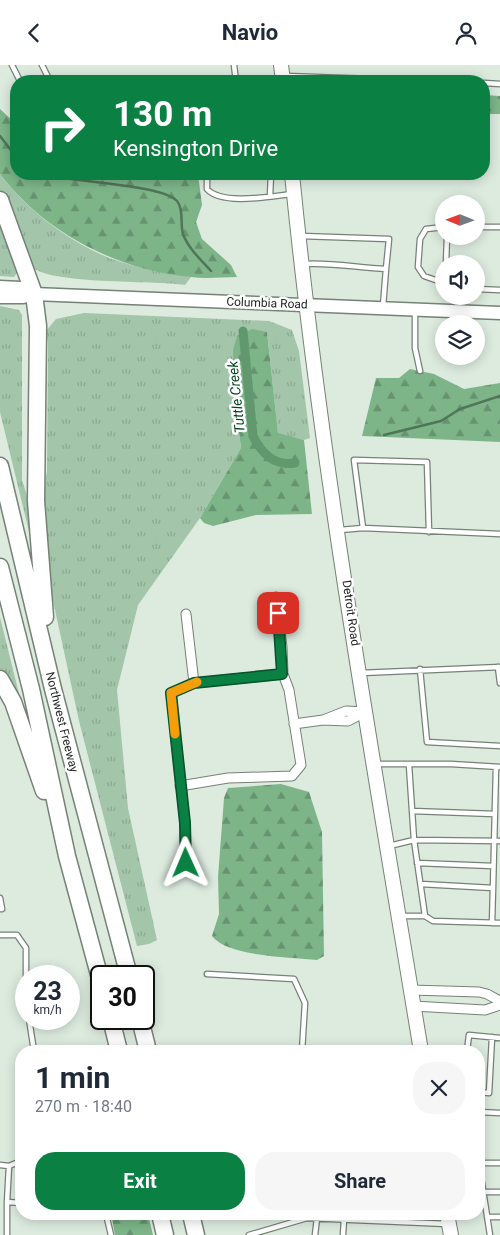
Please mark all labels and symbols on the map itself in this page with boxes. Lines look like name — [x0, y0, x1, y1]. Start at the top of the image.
north arrow — [435, 195, 485, 245]
street label: Columbia Road — [226, 295, 308, 311]
water label: Tuttle Creek — [224, 359, 248, 434]
street label: Detroit Road — [339, 579, 363, 647]
pin — [257, 592, 299, 634]
street label: Northwest Freeway — [43, 670, 81, 774]
position arrow — [159, 836, 211, 888]
speed limit sign: 30 — [90, 965, 155, 1030]

